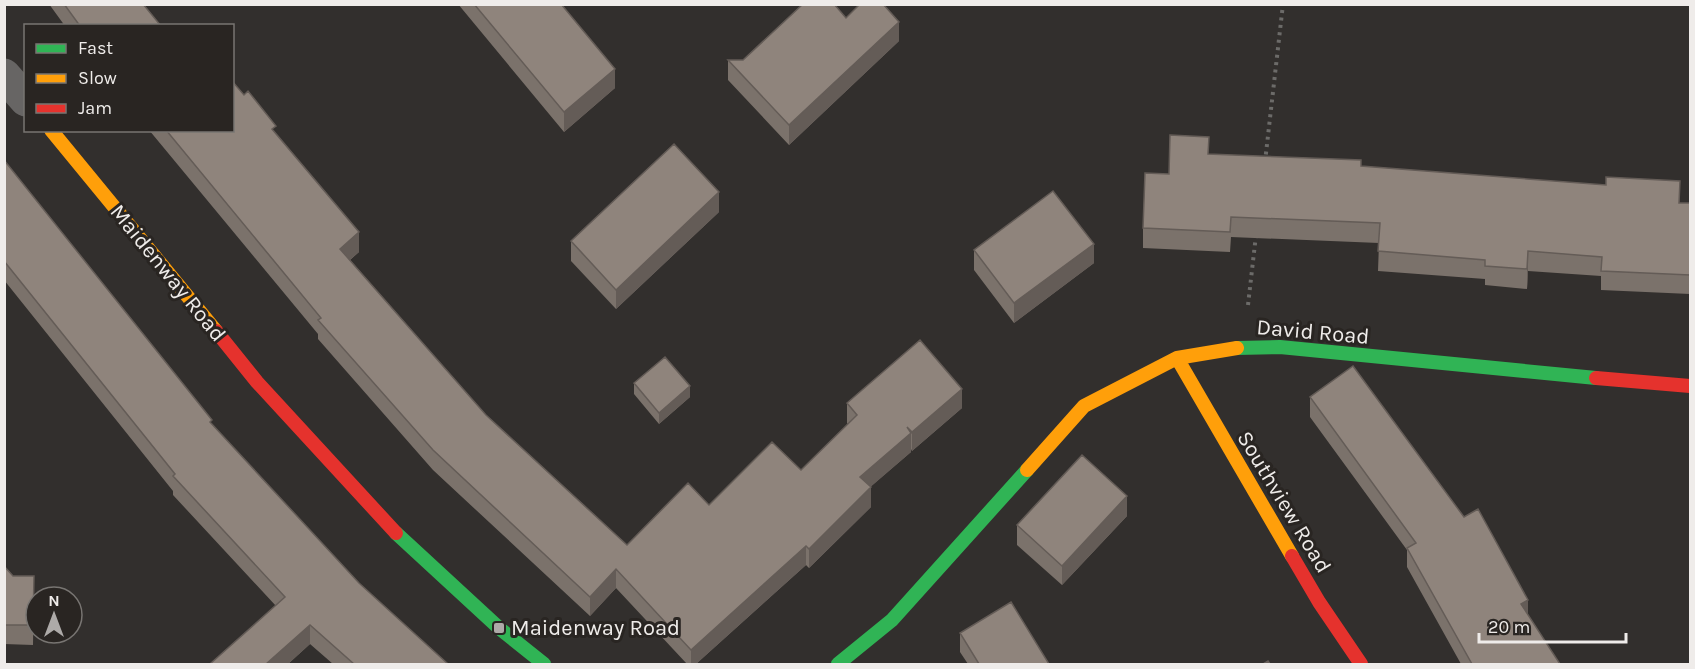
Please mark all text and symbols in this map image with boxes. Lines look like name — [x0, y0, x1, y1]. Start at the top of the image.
legend — [24, 24, 234, 132]
text: Fast — [78, 37, 113, 59]
text: Slow — [78, 67, 117, 89]
text: Jam — [78, 97, 112, 119]
street label: Maidenway Road — [105, 199, 231, 347]
street label: David Road — [1256, 314, 1370, 350]
street label: Southview Road — [1231, 426, 1337, 578]
north arrow — [24, 585, 84, 645]
text: N — [48, 591, 60, 610]
scale bar — [1479, 606, 1626, 644]
place label: Maidenway Road — [511, 615, 680, 641]
text: 20 m — [1488, 616, 1530, 638]
marker: Maidenway Road — [492, 621, 506, 635]

